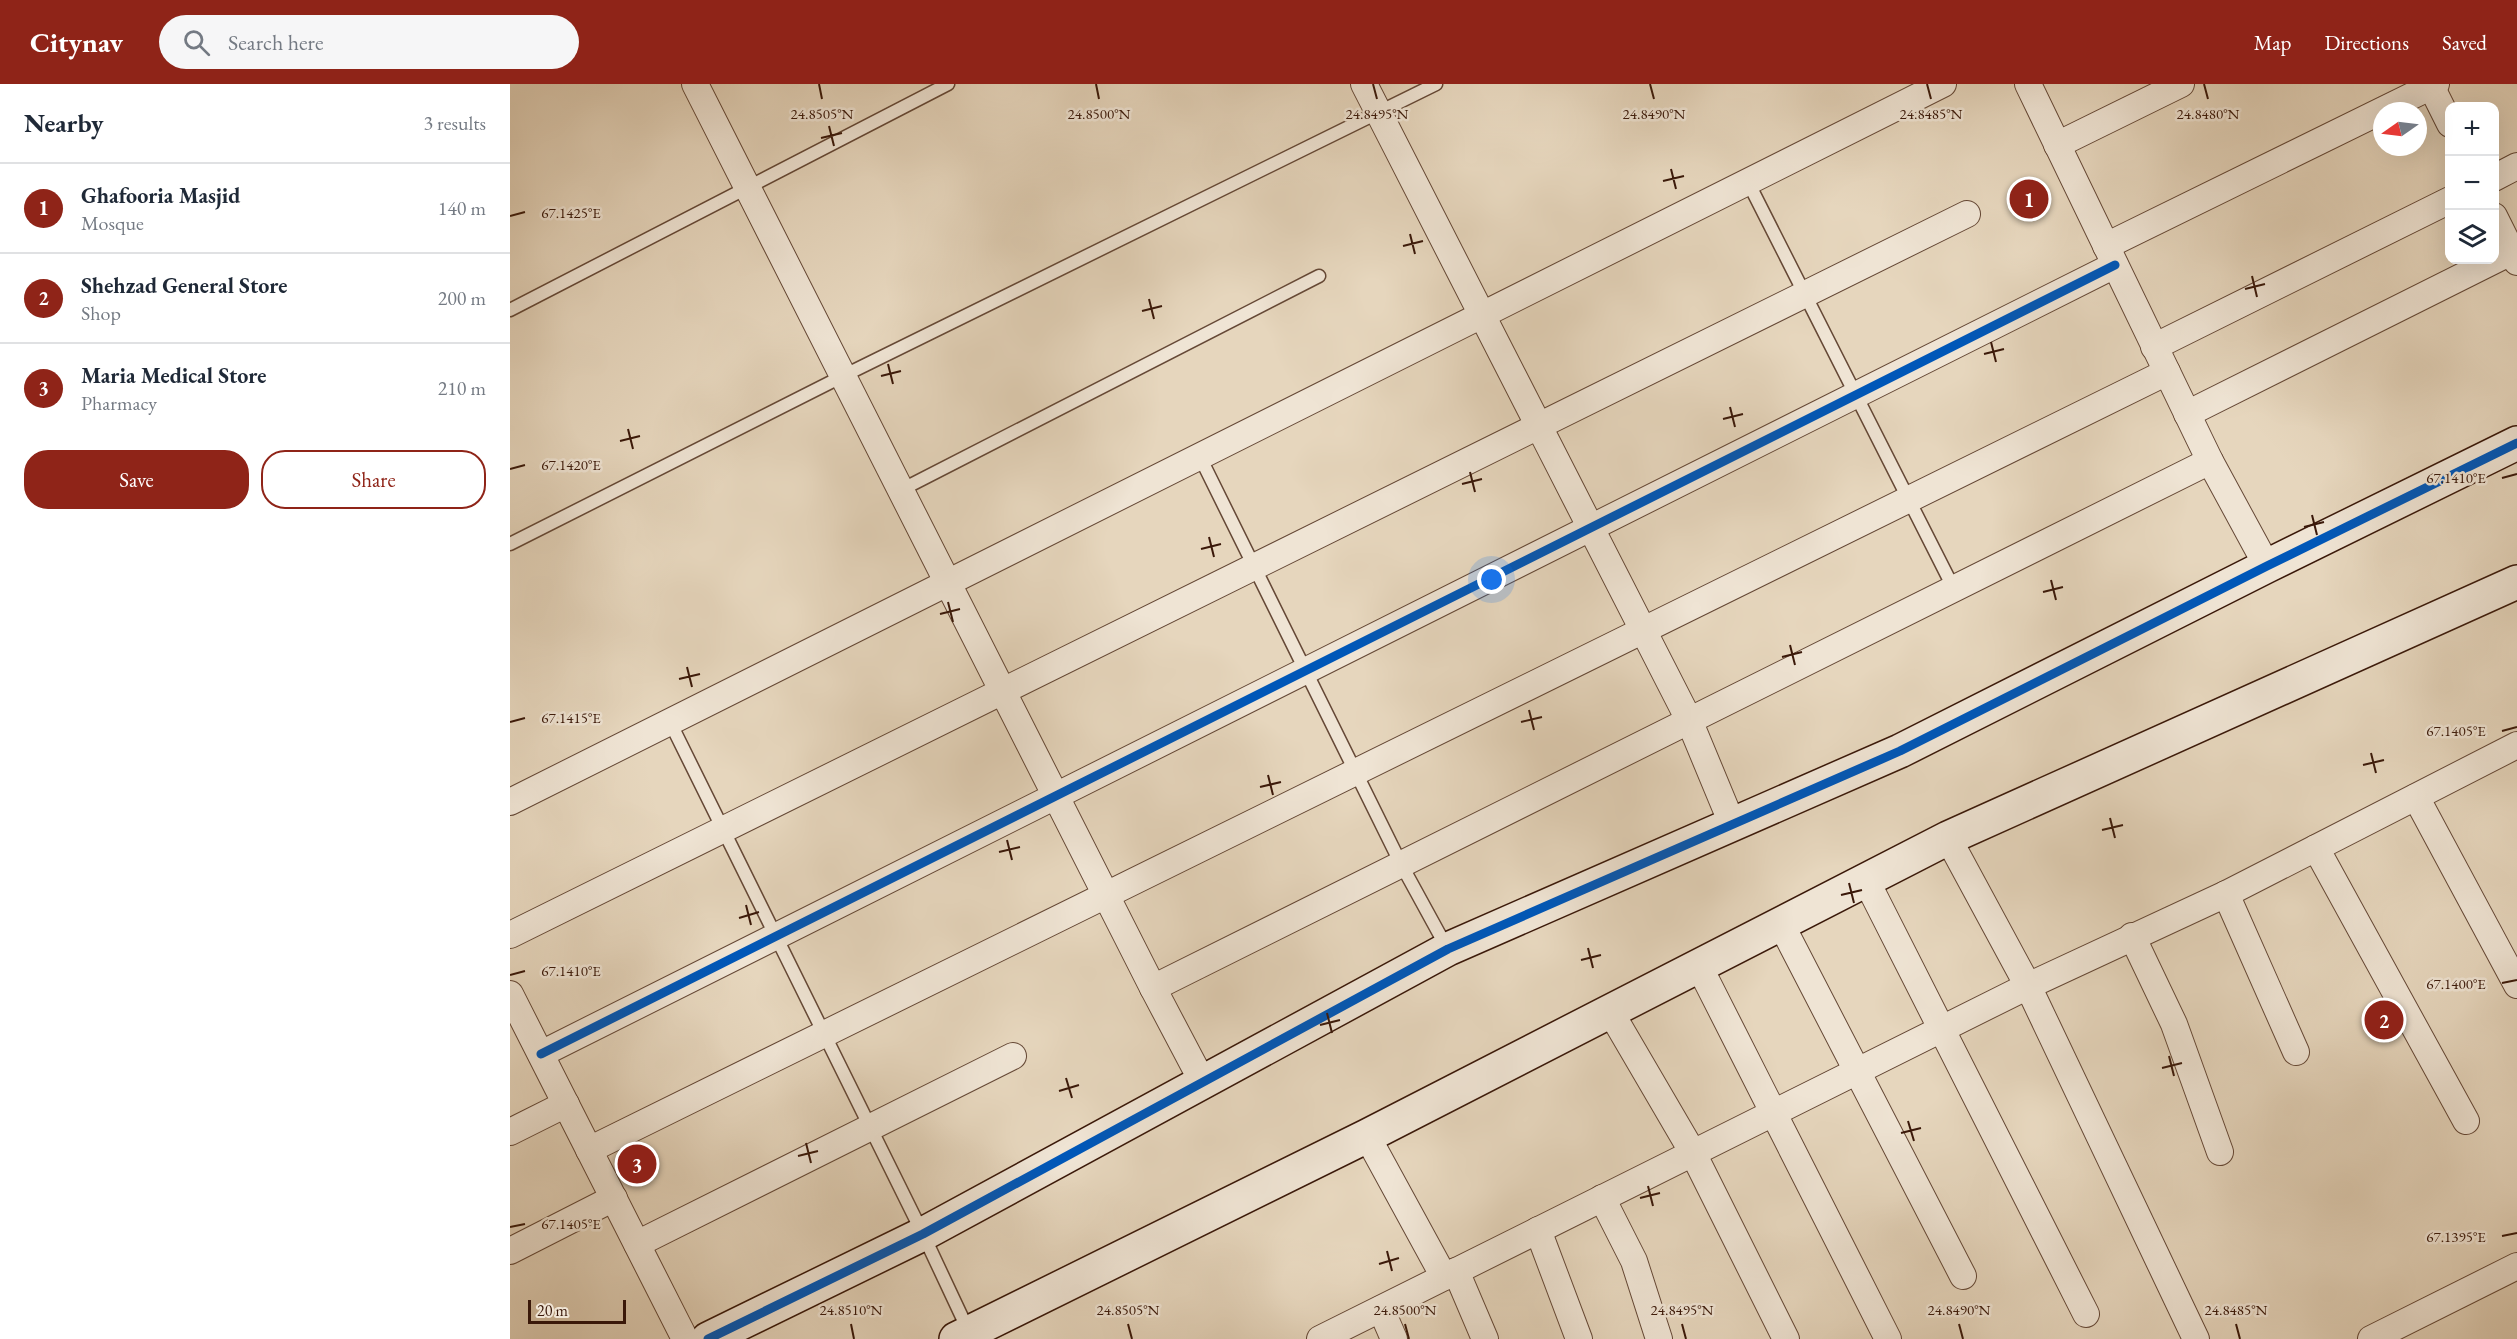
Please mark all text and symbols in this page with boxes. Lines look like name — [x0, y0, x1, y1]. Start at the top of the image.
search box — [159, 15, 579, 69]
text: Citynav — [30, 24, 123, 60]
icon: search — [180, 26, 213, 59]
text: Search here — [228, 28, 324, 57]
text: Map — [2254, 29, 2291, 56]
text: Directions — [2324, 29, 2409, 56]
text: Saved — [2442, 29, 2487, 56]
north arrow — [2373, 102, 2427, 156]
map controls — [2445, 102, 2499, 264]
button: + — [2445, 102, 2499, 156]
text: 24.8505°N — [791, 104, 854, 123]
text: 24.8500°N — [1068, 104, 1131, 123]
text: 24.8495°N — [1346, 104, 1409, 123]
text: 24.8490°N — [1623, 104, 1686, 123]
text: 24.8485°N — [1900, 104, 1963, 123]
text: 24.8480°N — [2177, 104, 2240, 123]
text: Nearby — [24, 106, 104, 140]
text: 3 results — [423, 110, 486, 136]
button: − — [2445, 156, 2499, 210]
pin: 1 — [2010, 176, 2048, 222]
text: Ghafooria Masjid — [81, 181, 241, 210]
text: 1 — [38, 195, 49, 221]
text: 140 m — [438, 195, 486, 221]
text: 67.1425°E — [541, 203, 601, 222]
text: Mosque — [81, 210, 144, 236]
button: layers — [2445, 210, 2499, 264]
text: Shehzad General Store — [81, 271, 287, 300]
text: 2 — [38, 285, 49, 311]
text: 200 m — [438, 285, 486, 311]
text: Shop — [81, 300, 121, 326]
text: Maria Medical Store — [81, 361, 266, 390]
text: 3 — [38, 375, 49, 401]
text: 210 m — [438, 375, 486, 401]
text: Pharmacy — [81, 390, 157, 416]
button: Save — [24, 450, 249, 509]
button: Share — [261, 450, 486, 509]
text: 67.1420°E — [541, 455, 601, 474]
text: 67.1410°E — [2426, 468, 2486, 487]
your location — [1477, 565, 1506, 594]
text: 67.1415°E — [541, 708, 601, 727]
text: 67.1405°E — [2426, 721, 2486, 740]
text: 67.1410°E — [541, 961, 601, 980]
text: 67.1400°E — [2426, 974, 2486, 993]
pin: 2 — [2364, 998, 2404, 1042]
pin: 3 — [618, 1142, 656, 1186]
text: 67.1405°E — [541, 1214, 601, 1233]
text: 67.1395°E — [2426, 1227, 2486, 1246]
scale bar — [528, 1297, 626, 1324]
text: 20 m — [537, 1300, 568, 1321]
text: 24.8510°N — [820, 1300, 883, 1319]
text: 24.8505°N — [1097, 1300, 1160, 1319]
text: 24.8500°N — [1374, 1300, 1437, 1319]
text: 24.8495°N — [1651, 1300, 1714, 1319]
text: 24.8490°N — [1928, 1300, 1991, 1319]
text: 24.8485°N — [2205, 1300, 2268, 1319]

